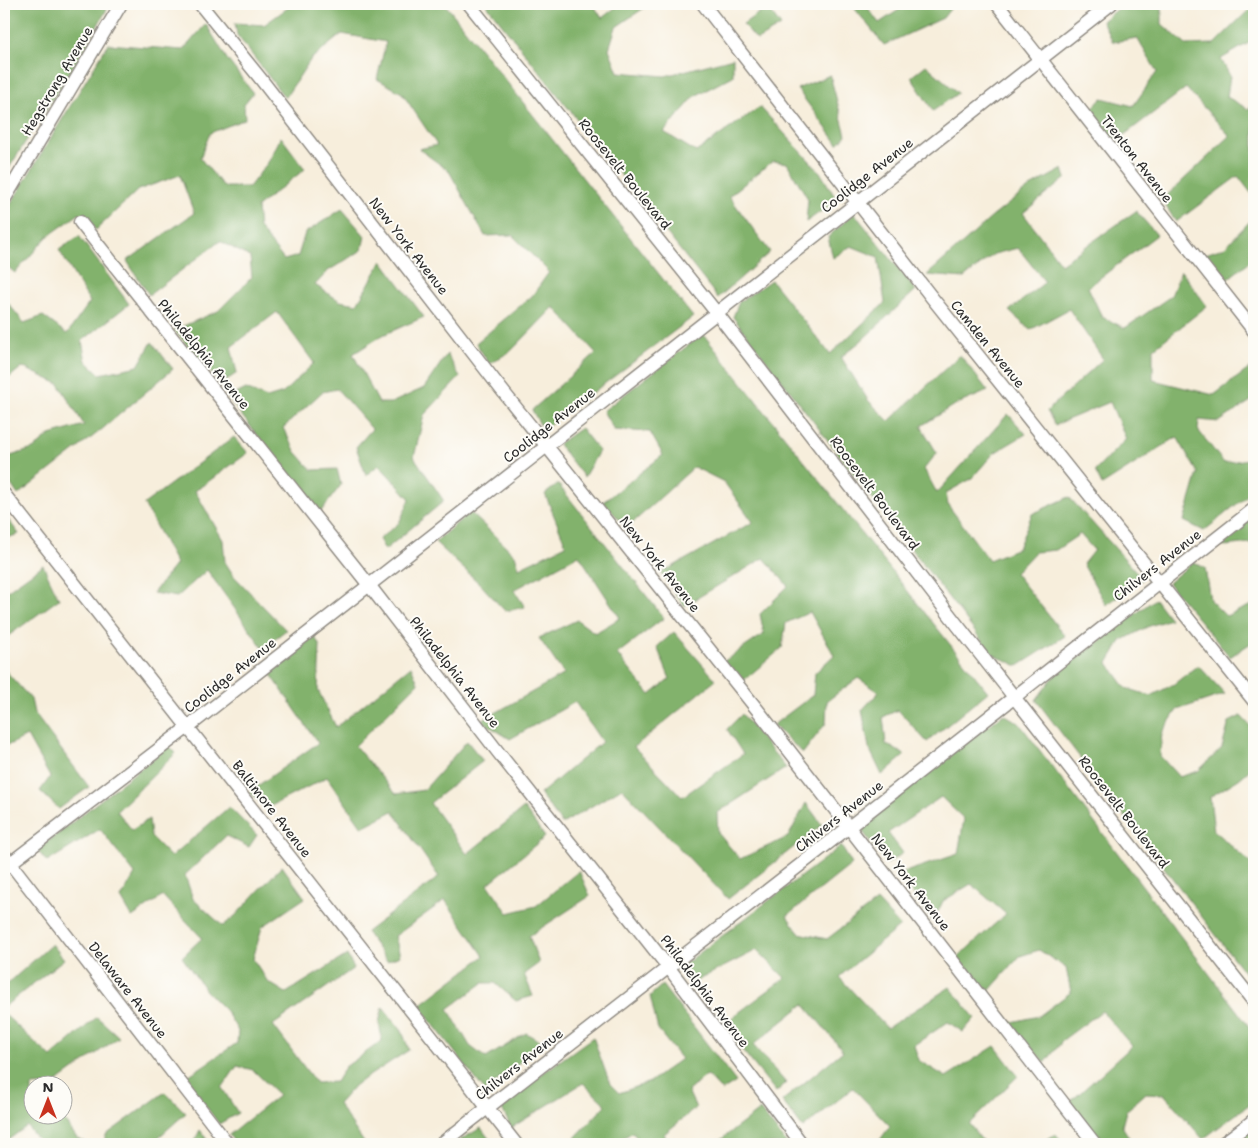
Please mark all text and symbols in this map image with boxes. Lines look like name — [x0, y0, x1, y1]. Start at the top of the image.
street label: Hegstrong Avenue — [17, 23, 97, 139]
street label: Trenton Avenue — [1097, 112, 1177, 206]
street label: Roosevelt Boulevard — [575, 115, 675, 233]
street label: Coolidge Avenue — [817, 133, 917, 217]
street label: New York Avenue — [365, 194, 453, 298]
street label: Philadelphia Avenue — [154, 295, 254, 413]
street label: Camden Avenue — [947, 296, 1029, 392]
street label: Coolidge Avenue — [499, 383, 599, 467]
street label: Roosevelt Boulevard — [826, 433, 924, 554]
street label: New York Avenue — [616, 512, 704, 616]
street label: Chilvers Avenue — [1109, 525, 1205, 605]
street label: Philadelphia Avenue — [406, 613, 504, 731]
street label: Coolidge Avenue — [180, 633, 280, 717]
street label: Roosevelt Boulevard — [1074, 752, 1174, 872]
street label: Baltimore Avenue — [228, 757, 316, 861]
street label: Chilvers Avenue — [791, 776, 887, 856]
street label: New York Avenue — [867, 830, 955, 934]
street label: Philadelphia Avenue — [657, 931, 753, 1051]
street label: Delaware Avenue — [85, 938, 171, 1042]
street label: Chilvers Avenue — [471, 1024, 567, 1104]
north arrow — [22, 1076, 72, 1126]
text: N — [42, 1078, 54, 1096]

